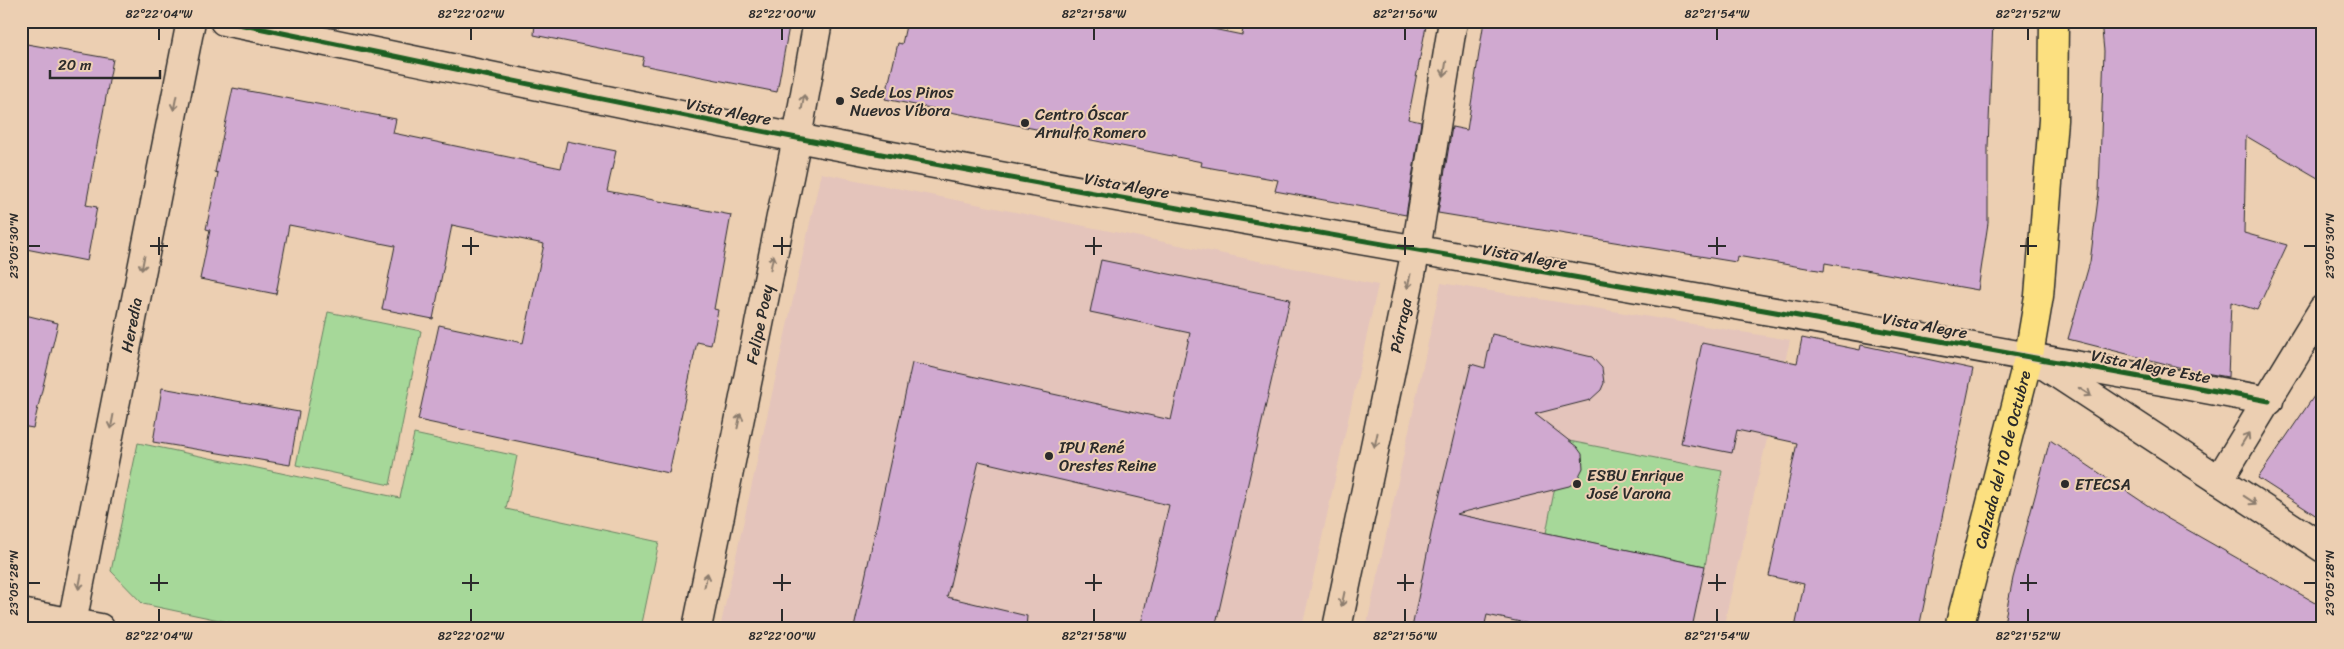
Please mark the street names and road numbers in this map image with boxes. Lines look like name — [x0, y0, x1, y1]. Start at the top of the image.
street label: Vista Alegre — [684, 89, 774, 134]
street label: Vista Alegre — [1082, 164, 1172, 207]
street label: Vista Alegre — [1480, 235, 1570, 278]
street label: Felipe Poey — [737, 281, 782, 367]
street label: Heredia — [112, 295, 151, 355]
street label: Párraga — [1381, 295, 1421, 356]
street label: Vista Alegre — [1880, 304, 1970, 347]
street label: Vista Alegre Este — [2089, 341, 2213, 392]
street label: Calzada del 10 de Octubre — [1966, 367, 2040, 552]

